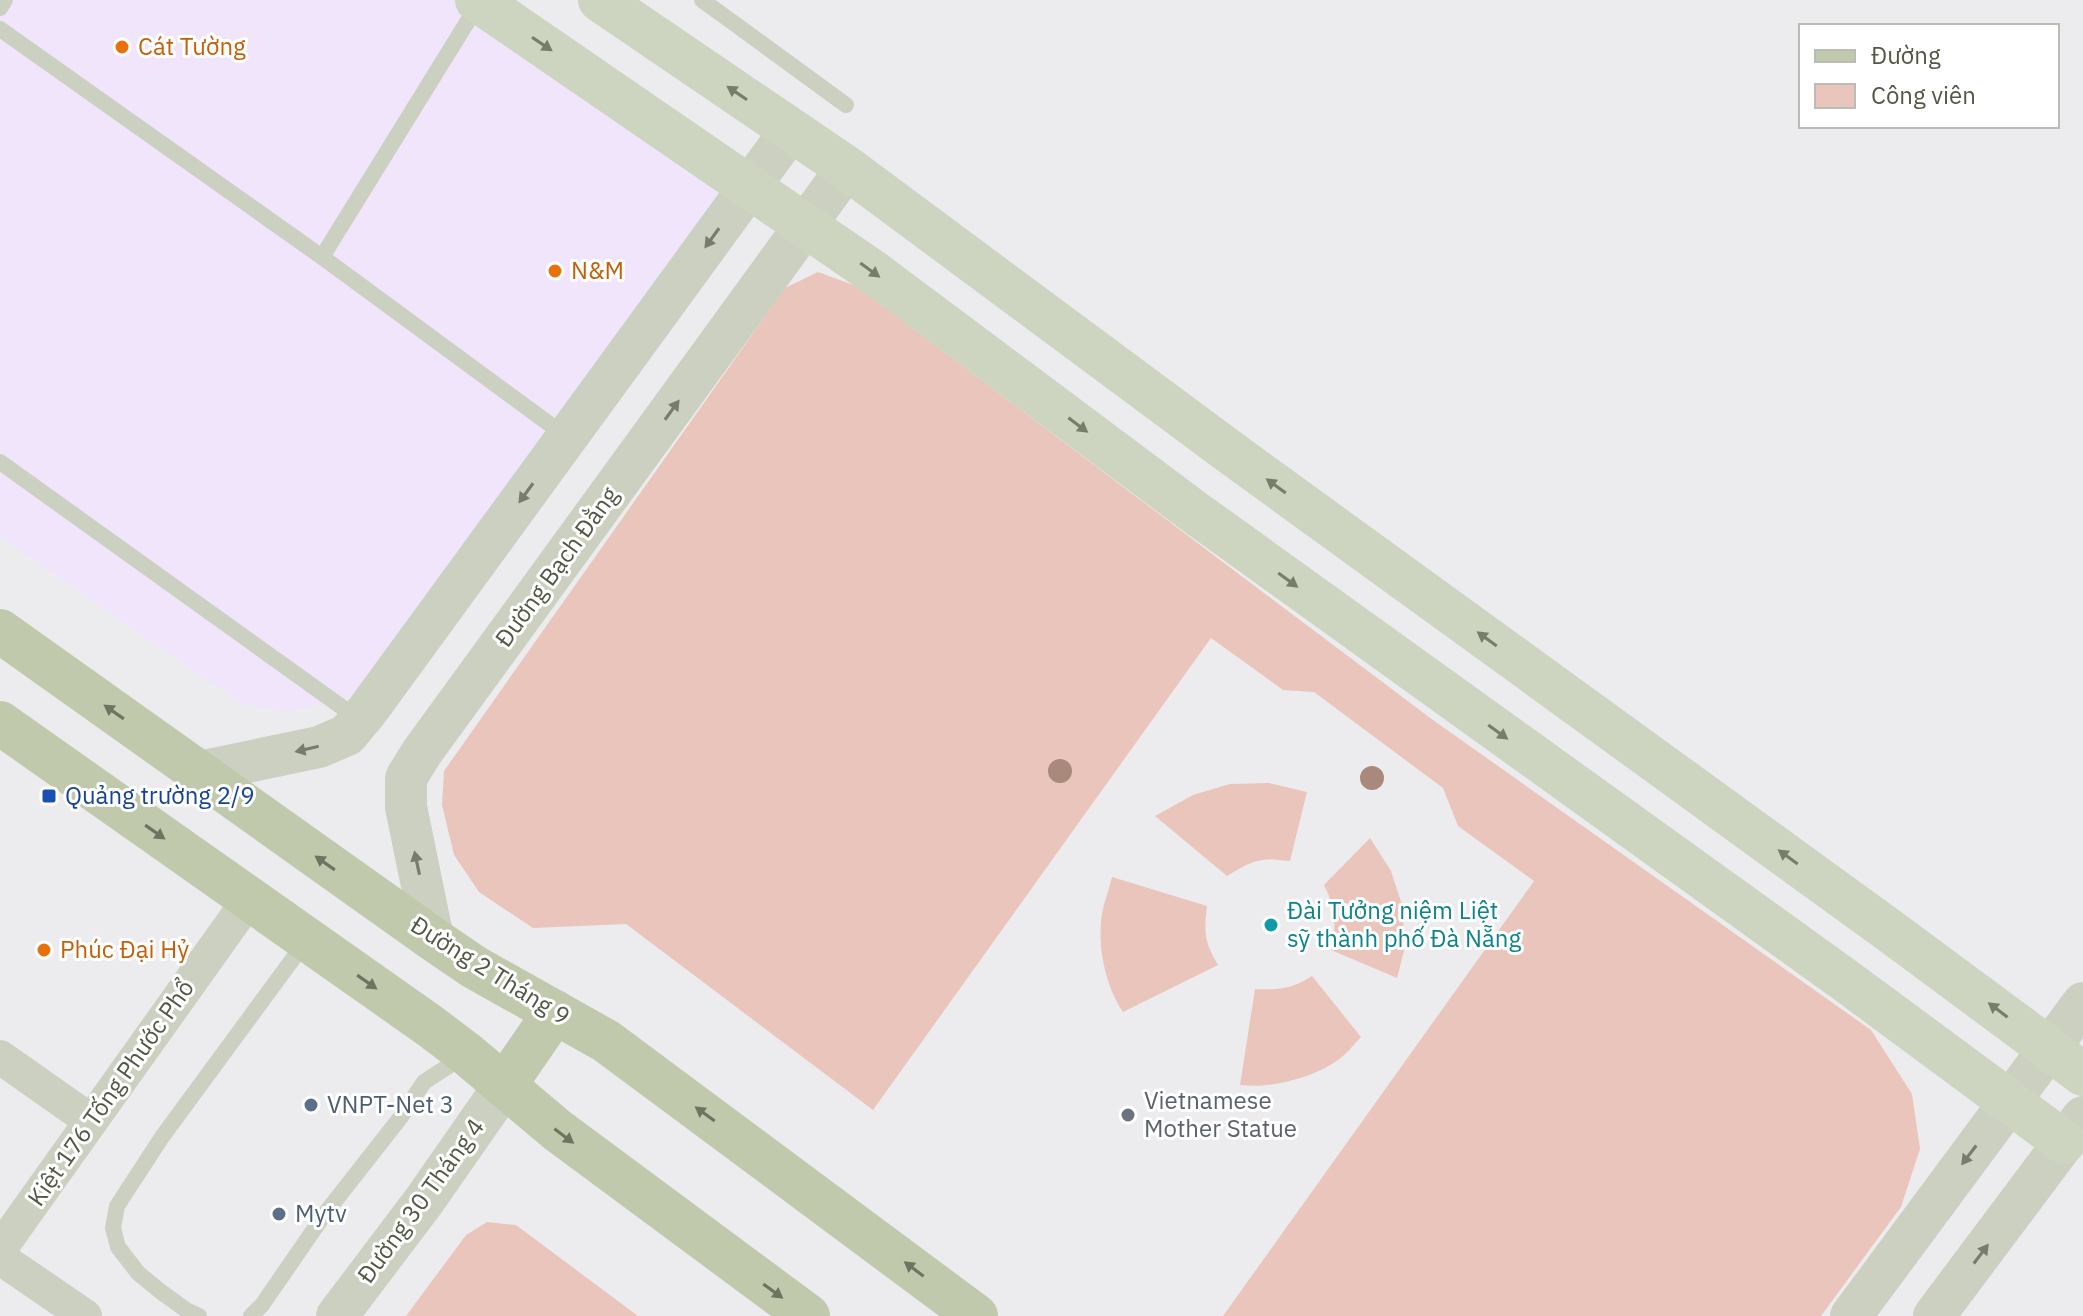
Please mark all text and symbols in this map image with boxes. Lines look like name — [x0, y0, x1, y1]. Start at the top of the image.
legend — [1799, 24, 2059, 128]
place label: Cát Tường — [138, 30, 246, 62]
one-way arrow — [531, 36, 552, 51]
marker: Cát Tường — [113, 38, 131, 56]
text: Đường — [1871, 39, 1941, 71]
text: Công viên — [1871, 79, 1976, 111]
one-way arrow — [726, 85, 747, 100]
one-way arrow — [705, 227, 720, 248]
place label: N&M — [571, 254, 624, 286]
marker: N&M — [546, 262, 564, 280]
one-way arrow — [859, 262, 880, 277]
one-way arrow — [663, 399, 679, 420]
one-way arrow — [1068, 417, 1089, 433]
one-way arrow — [1266, 479, 1287, 495]
street label: Đường Bạch Đằng — [487, 480, 625, 653]
one-way arrow — [519, 483, 534, 504]
one-way arrow — [1277, 571, 1298, 587]
one-way arrow — [1477, 631, 1497, 647]
one-way arrow — [103, 705, 124, 720]
one-way arrow — [1488, 724, 1509, 739]
one-way arrow — [294, 743, 319, 756]
place label: Quảng trường 2/9 — [65, 779, 255, 811]
marker: Quảng trường 2/9 — [40, 787, 58, 805]
one-way arrow — [145, 824, 166, 839]
one-way arrow — [410, 850, 423, 875]
one-way arrow — [1778, 850, 1799, 865]
one-way arrow — [315, 856, 336, 871]
place label: Đài Tưởng niệm Liệt sỹ thành phố Đà Nẵng — [1287, 894, 1521, 954]
street label: Đường 2 Tháng 9 — [405, 908, 576, 1032]
marker: Đài Tưởng niệm Liệt sỹ thành phố Đà Nẵng — [1262, 916, 1280, 934]
place label: Phúc Đại Hỷ — [60, 933, 189, 965]
marker: Phúc Đại Hỷ — [35, 941, 53, 959]
street label: Kiệt 176 Tống Phước Phổ — [20, 973, 201, 1212]
one-way arrow — [357, 974, 378, 989]
one-way arrow — [1988, 1003, 2008, 1019]
place label: Vietnamese Mother Statue — [1144, 1084, 1297, 1144]
place label: VNPT-Net 3 — [327, 1088, 454, 1120]
marker: VNPT-Net 3 — [302, 1096, 320, 1114]
marker: Vietnamese Mother Statue — [1119, 1106, 1137, 1124]
one-way arrow — [695, 1107, 715, 1123]
street label: Đường 30 Tháng 4 — [350, 1112, 491, 1289]
one-way arrow — [554, 1127, 574, 1143]
one-way arrow — [1962, 1145, 1977, 1166]
place label: Mytv — [295, 1197, 347, 1229]
marker: Mytv — [270, 1205, 288, 1223]
one-way arrow — [1973, 1243, 1988, 1264]
one-way arrow — [904, 1262, 924, 1278]
one-way arrow — [763, 1282, 783, 1298]

